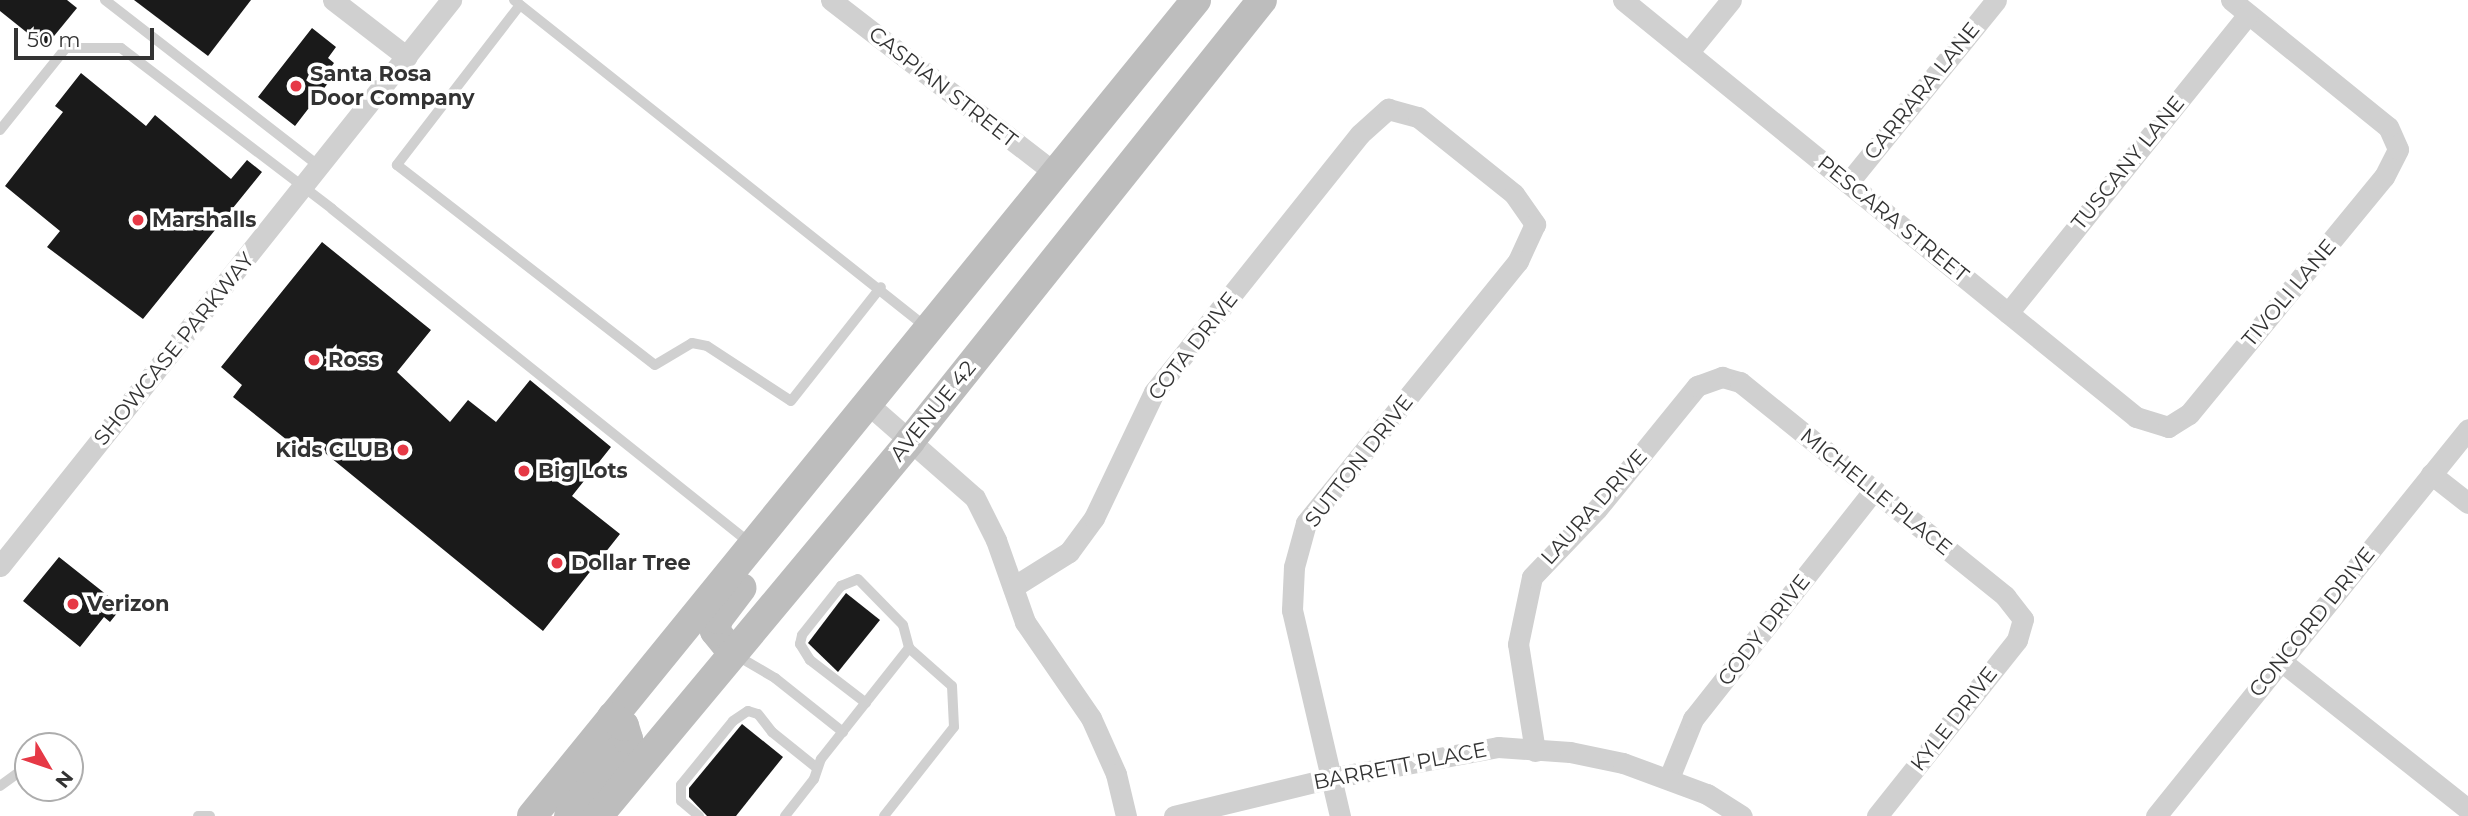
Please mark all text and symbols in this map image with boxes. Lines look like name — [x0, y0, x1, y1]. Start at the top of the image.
scale bar — [18, 14, 158, 58]
street label: CARRARA LANE — [1859, 17, 1985, 165]
street label: CASPIAN STREET — [864, 21, 1022, 153]
text: 50 m — [27, 27, 81, 52]
place label: Santa Rosa Door Company — [310, 61, 475, 111]
marker: Santa Rosa Door Company — [288, 78, 304, 94]
street label: TUSCANY LANE — [2066, 91, 2190, 235]
street label: PESCARA STREET — [1812, 150, 1974, 288]
place label: Marshalls — [152, 207, 256, 233]
marker: Marshalls — [130, 212, 146, 228]
street label: TIVOLI LANE — [2237, 234, 2341, 352]
street label: SHOWCASE PARKWAY — [89, 248, 259, 450]
street label: COTA DRIVE — [1143, 287, 1243, 405]
place label: Ross — [328, 347, 379, 373]
marker: Ross — [306, 352, 322, 368]
street label: AVENUE 42 — [885, 356, 981, 466]
street label: SUTTON DRIVE — [1300, 390, 1418, 532]
street label: MICHELLE PLACE — [1795, 423, 1957, 561]
place label: Kids CLUB — [275, 437, 389, 463]
marker: Kids CLUB — [395, 442, 411, 458]
street label: LAURA DRIVE — [1536, 444, 1652, 570]
place label: Big Lots — [538, 458, 628, 484]
marker: Big Lots — [516, 463, 532, 479]
street label: CONCORD DRIVE — [2244, 542, 2380, 702]
place label: Dollar Tree — [571, 550, 691, 576]
marker: Dollar Tree — [549, 555, 565, 571]
street label: CODY DRIVE — [1713, 569, 1815, 691]
place label: Verizon — [87, 591, 170, 617]
marker: Verizon — [65, 596, 81, 612]
street label: KYLE DRIVE — [1905, 662, 2003, 776]
north arrow — [14, 732, 84, 802]
street label: BARRETT PLACE — [1311, 737, 1489, 795]
text: N — [50, 766, 78, 792]

